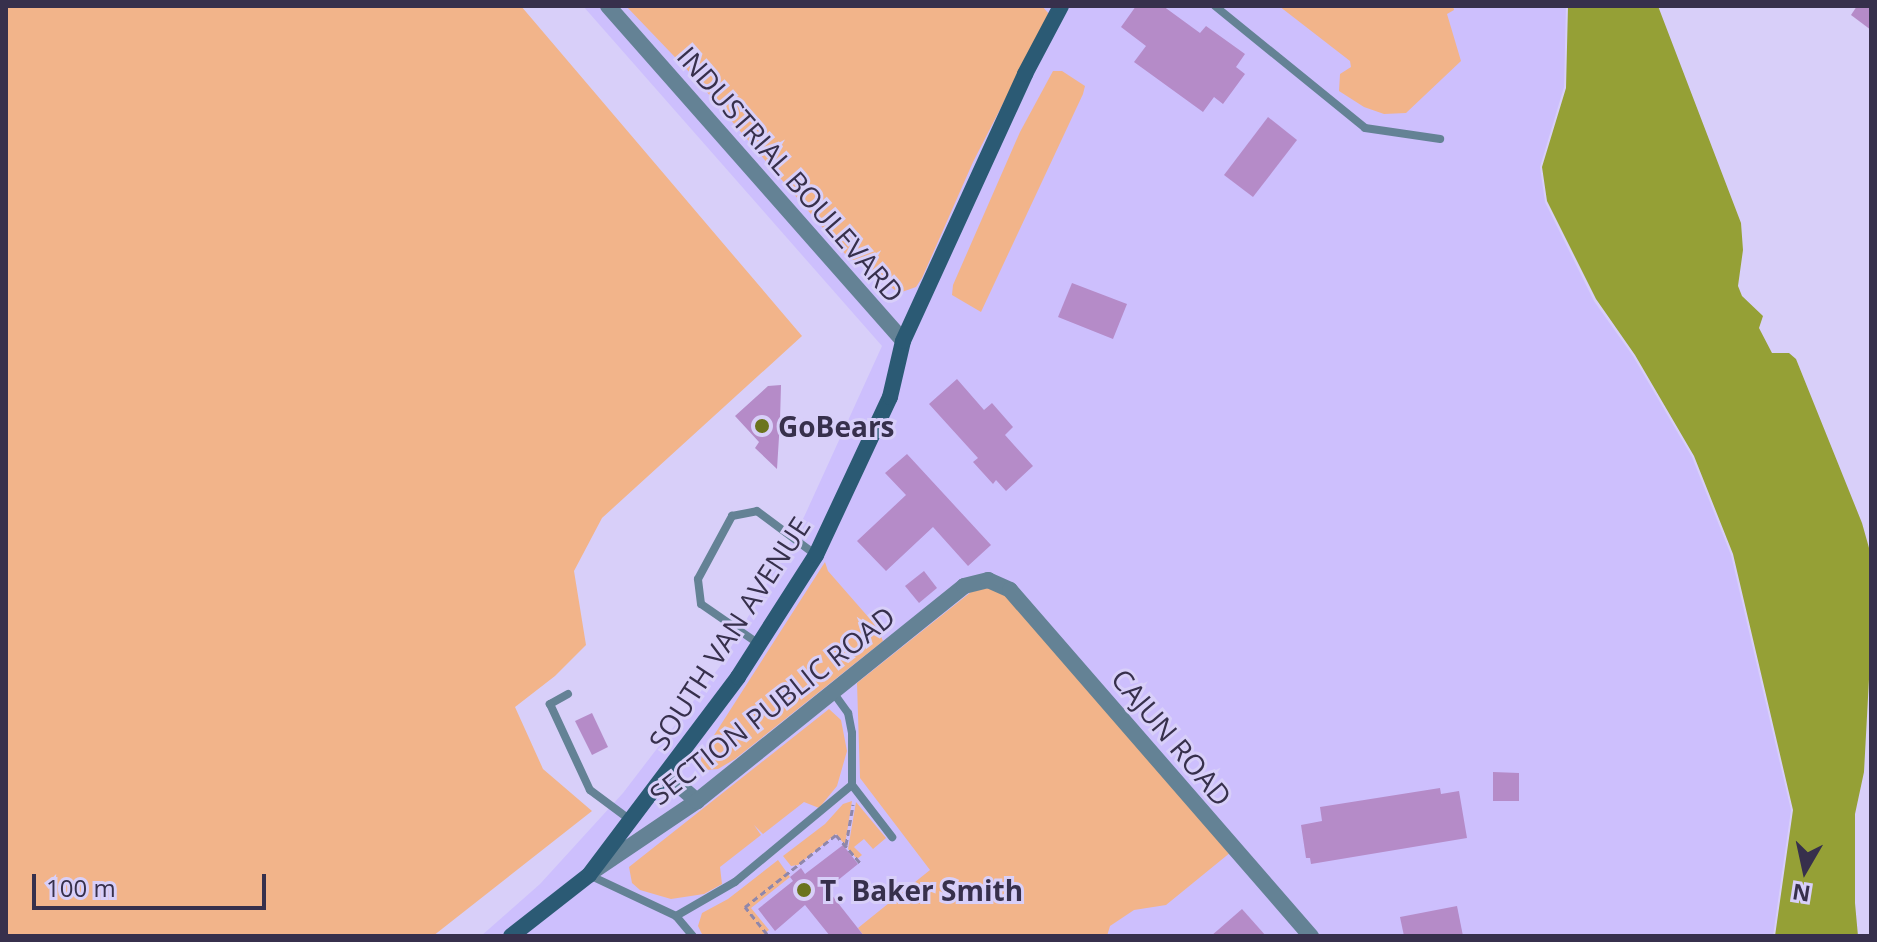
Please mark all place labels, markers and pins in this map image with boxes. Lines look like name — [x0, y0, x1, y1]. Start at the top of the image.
place label: GoBears — [778, 409, 895, 443]
marker: GoBears — [753, 417, 771, 435]
place label: T. Baker Smith — [820, 873, 1023, 907]
marker: T. Baker Smith — [795, 881, 813, 899]

